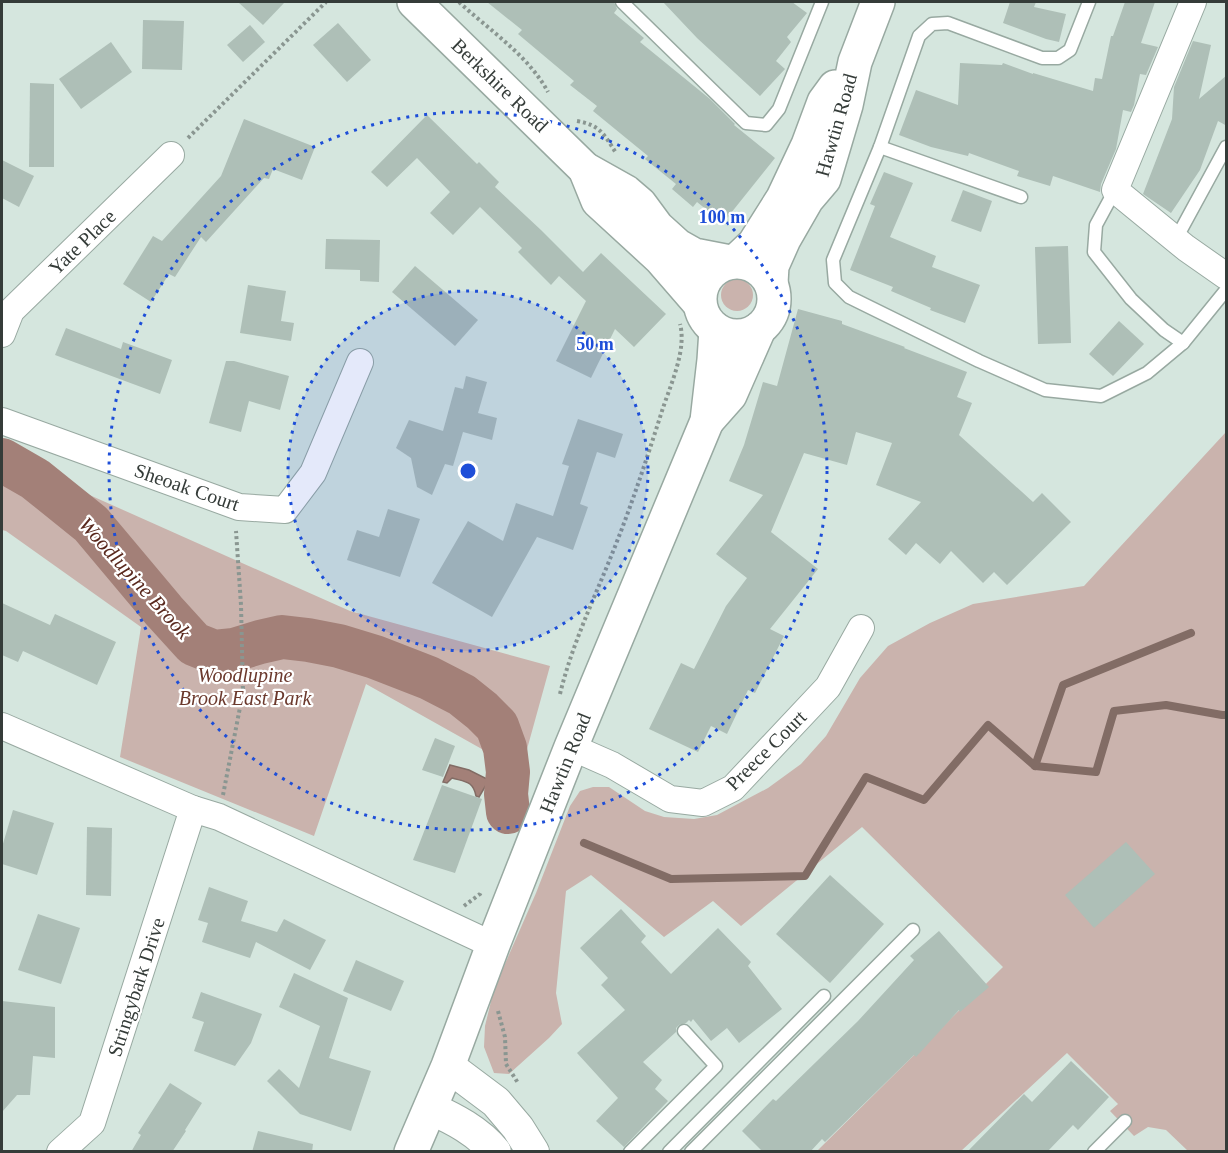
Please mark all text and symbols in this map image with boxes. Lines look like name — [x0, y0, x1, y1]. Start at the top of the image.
street label: Berkshire Road — [447, 34, 553, 136]
street label: Hawtin Road — [811, 71, 861, 179]
street label: Yate Place — [44, 205, 120, 279]
text: 100 m — [699, 207, 745, 227]
text: 50 m — [576, 334, 614, 354]
street label: Sheoak Court — [132, 459, 243, 515]
centre of rings — [458, 461, 478, 481]
water label: Woodlupine Brook — [74, 512, 196, 644]
park label: Woodlupine Brook East Park — [179, 664, 312, 709]
street label: Preece Court — [722, 705, 811, 794]
street label: Hawtin Road — [535, 710, 595, 816]
street label: Stringybark Drive — [103, 915, 170, 1060]

